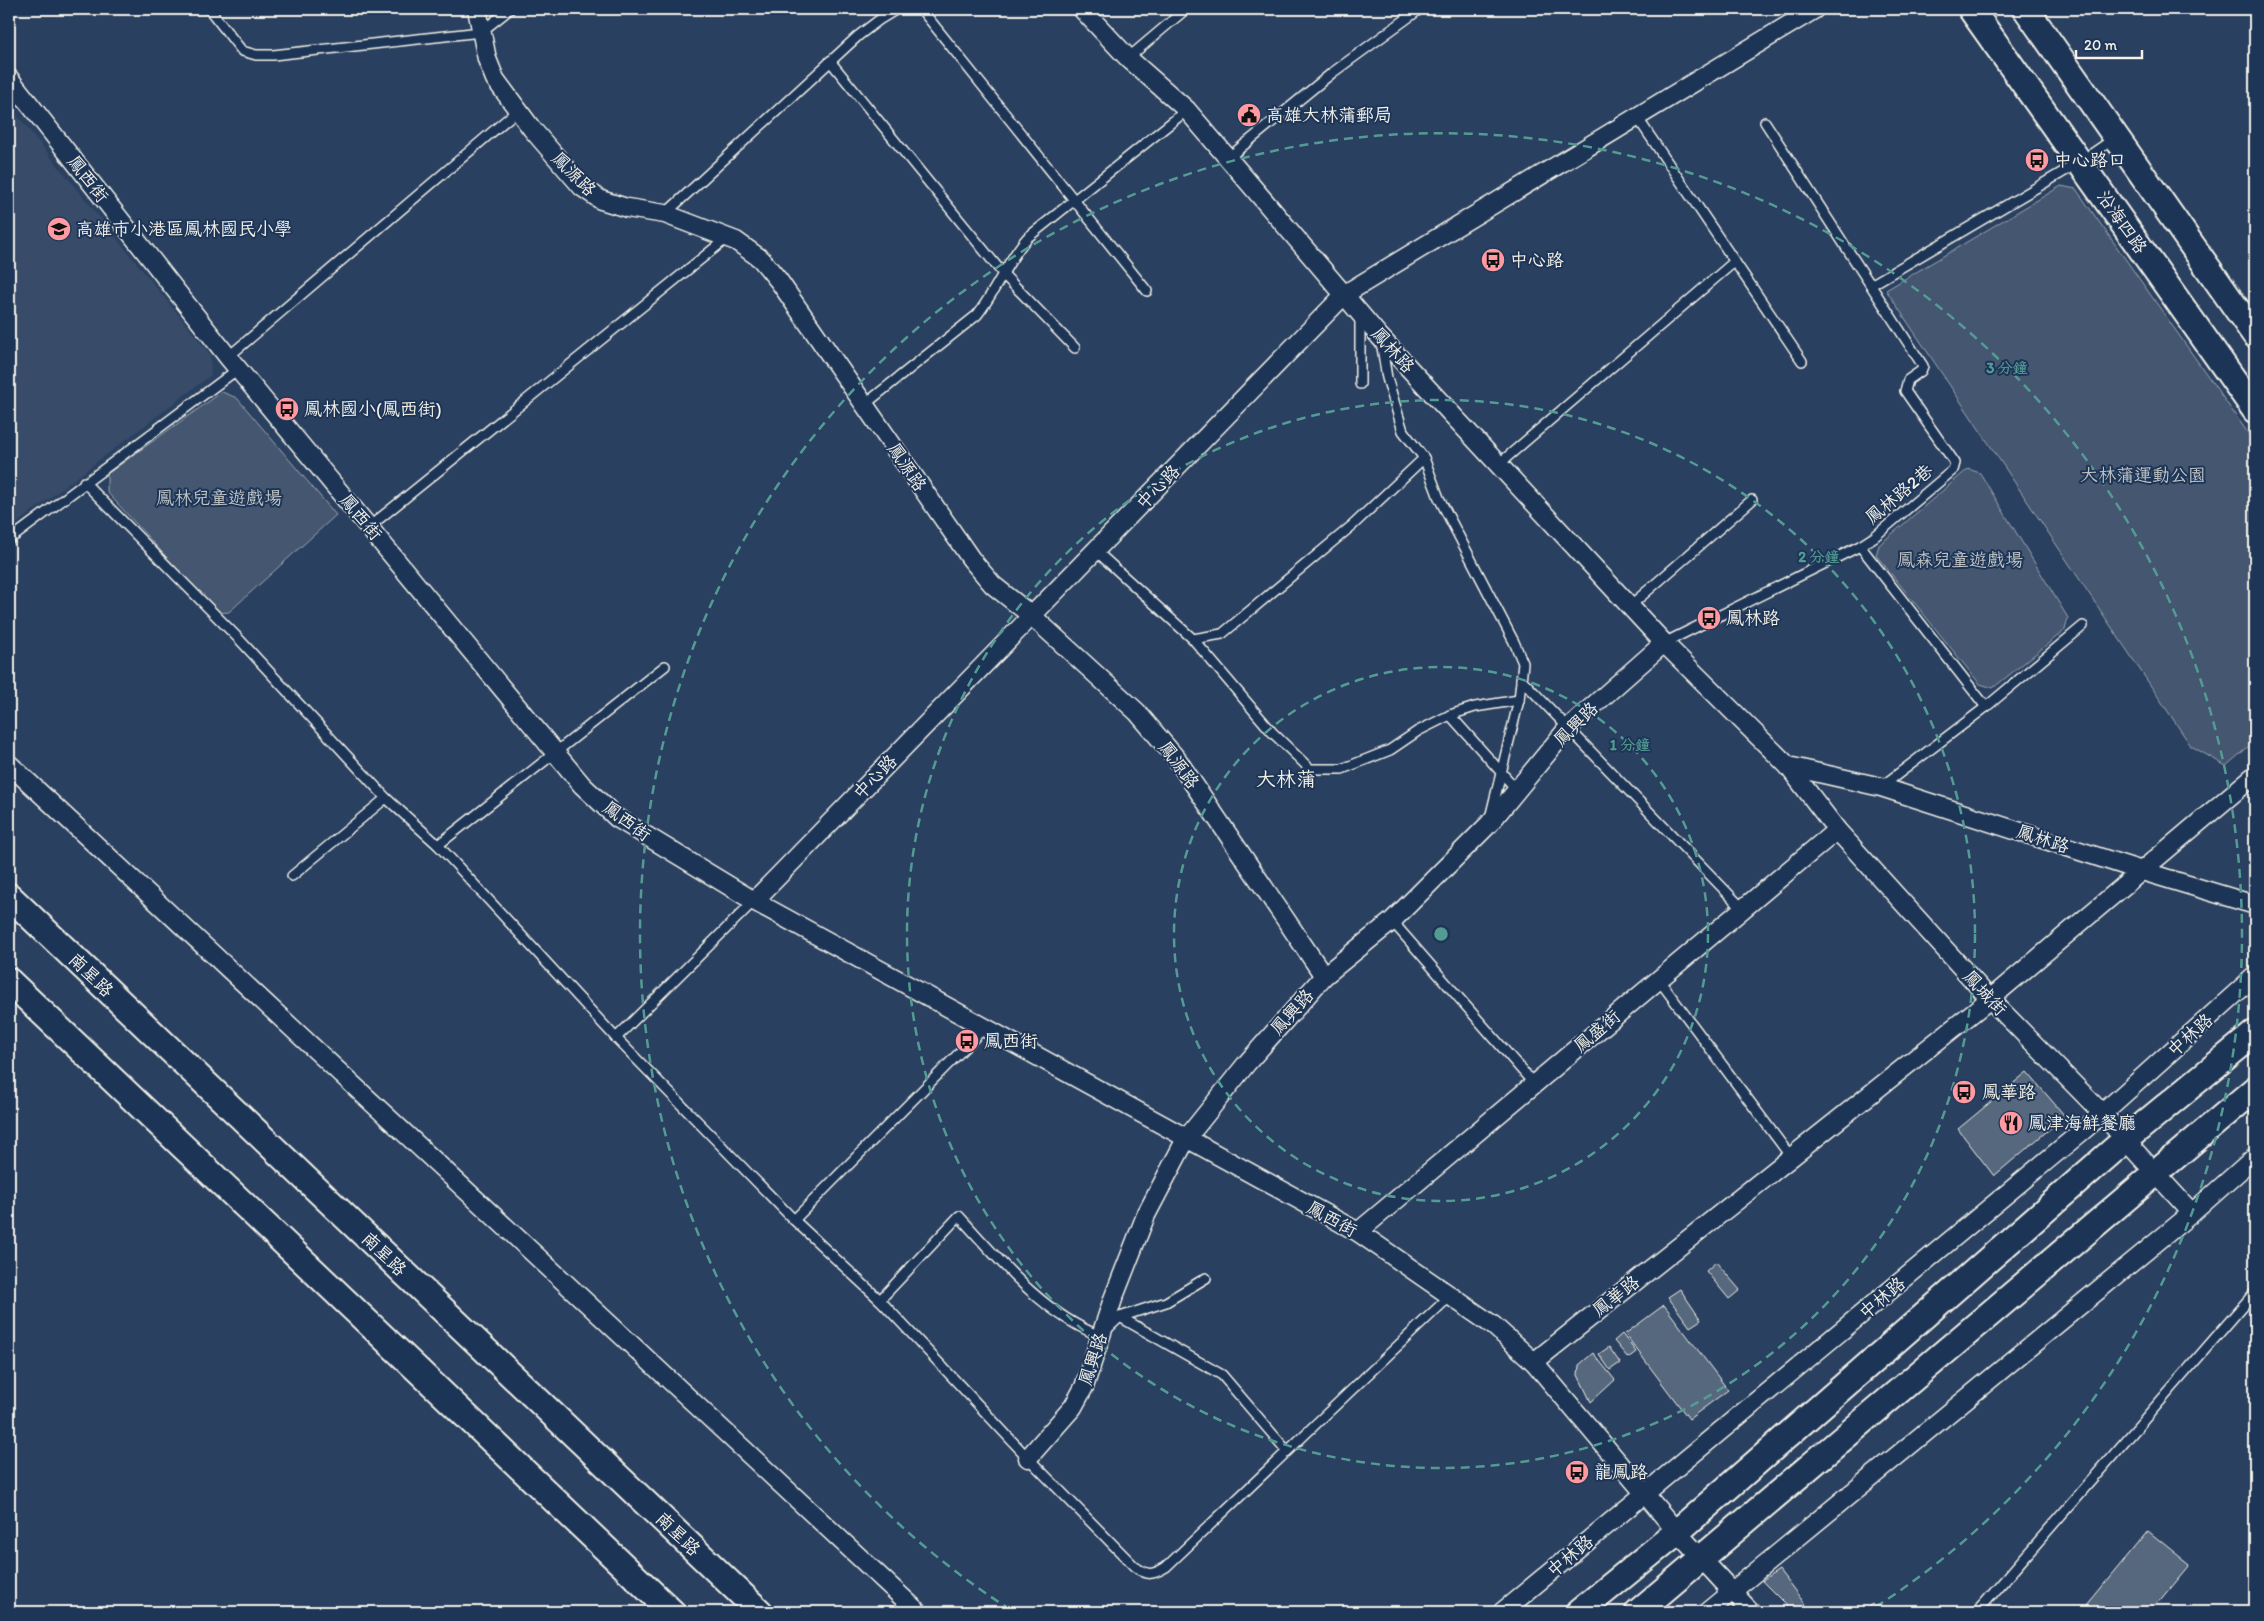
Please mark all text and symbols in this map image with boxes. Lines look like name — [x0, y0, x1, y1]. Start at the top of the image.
scale bar — [2076, 28, 2143, 60]
text: 20 m — [2084, 36, 2118, 54]
public building icon: 高雄大林蒲郵局 — [1236, 102, 1262, 128]
place label: 高雄大林蒲郵局 — [1266, 104, 1392, 126]
street label: 鳳源路 — [547, 147, 601, 201]
bus stop icon: 中心路口 — [2024, 147, 2050, 173]
place label: 中心路口 — [2054, 149, 2126, 171]
street label: 鳳西街 — [63, 151, 113, 207]
street label: 沿海四路 — [2092, 186, 2152, 258]
school or university icon: 高雄市小港區鳳林國民小學 — [46, 216, 72, 242]
place label: 高雄市小港區鳳林國民小學 — [76, 218, 292, 240]
bus stop icon: 中心路 — [1480, 247, 1506, 273]
place label: 中心路 — [1510, 249, 1564, 271]
street label: 鳳林路 — [1367, 323, 1419, 377]
text: 3 分鐘 — [1986, 359, 2028, 377]
bus stop icon: 鳳林國小(鳳西街) — [274, 396, 300, 422]
place label: 鳳林國小(鳳西街) — [304, 398, 442, 420]
street label: 鳳源路 — [883, 438, 931, 496]
street label: 鳳林路2巷 — [1861, 459, 1937, 529]
street label: 中心路 — [1131, 460, 1185, 514]
park label: 大林蒲運動公園 — [2080, 464, 2206, 486]
park label: 鳳林兒童遊戲場 — [156, 487, 282, 509]
street label: 鳳西街 — [335, 489, 387, 545]
text: 2 分鐘 — [1798, 548, 1840, 566]
park label: 鳳森兒童遊戲場 — [1897, 549, 2023, 571]
bus stop icon: 鳳林路 — [1696, 605, 1722, 631]
place label: 鳳林路 — [1726, 607, 1780, 629]
street label: 鳳興路 — [1549, 697, 1603, 751]
text: 1 分鐘 — [1610, 736, 1650, 754]
street label: 鳳源路 — [1154, 737, 1204, 793]
street label: 中心路 — [848, 750, 902, 804]
district label: 大林蒲 — [1256, 767, 1316, 791]
street label: 鳳西街 — [599, 796, 655, 846]
street label: 鳳林路 — [2014, 820, 2072, 858]
centre of rings — [1432, 925, 1450, 943]
street label: 南星路 — [64, 948, 118, 1002]
street label: 鳳城街 — [1959, 966, 2011, 1020]
street label: 鳳興路 — [1266, 985, 1318, 1039]
street label: 鳳盛街 — [1569, 1005, 1625, 1057]
street label: 中林路 — [2163, 1009, 2217, 1061]
bus stop icon: 鳳西街 — [954, 1028, 980, 1054]
place label: 鳳西街 — [984, 1030, 1038, 1052]
bus stop icon: 鳳華路 — [1951, 1079, 1977, 1105]
place label: 鳳華路 — [1982, 1081, 2036, 1103]
restaurant icon: 鳳津海鮮餐廳 — [1998, 1110, 2024, 1136]
place label: 鳳津海鮮餐廳 — [2028, 1112, 2136, 1134]
street label: 鳳西街 — [1303, 1196, 1361, 1242]
street label: 南星路 — [357, 1227, 411, 1281]
street label: 鳳華路 — [1588, 1271, 1644, 1321]
street label: 中林路 — [1854, 1272, 1910, 1324]
street label: 鳳興路 — [1074, 1330, 1112, 1388]
bus stop icon: 龍鳳路 — [1564, 1459, 1590, 1485]
place label: 龍鳳路 — [1594, 1461, 1648, 1483]
street label: 南星路 — [651, 1507, 705, 1561]
street label: 中林路 — [1542, 1530, 1598, 1582]

